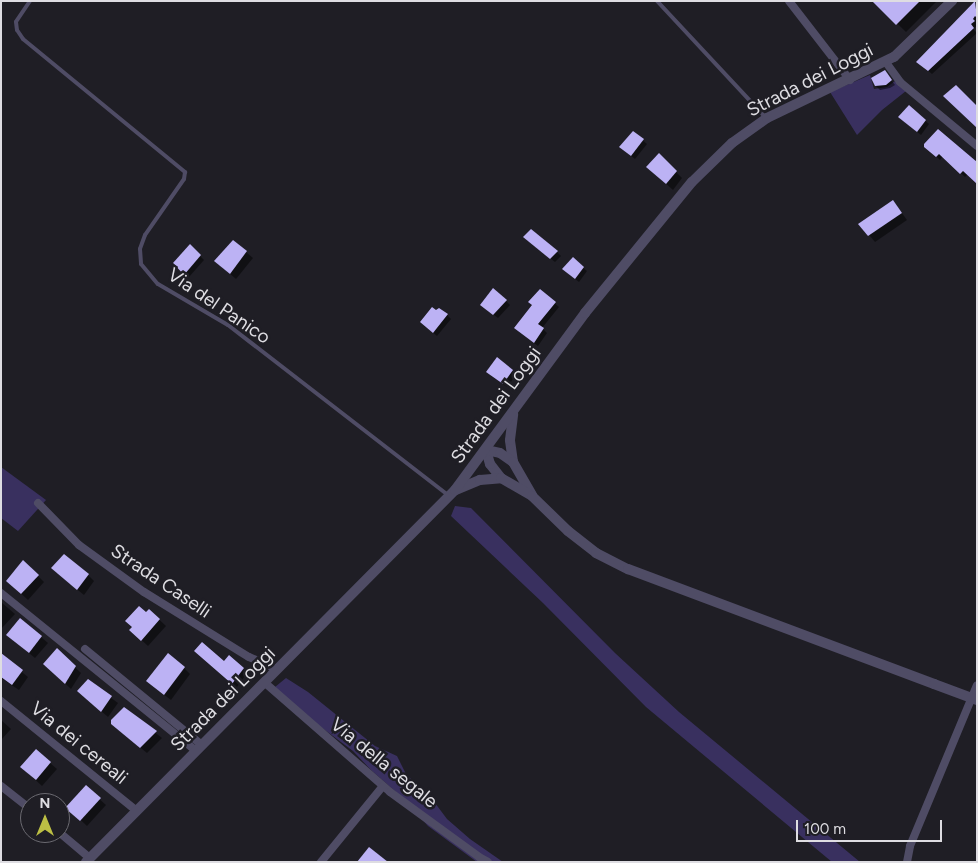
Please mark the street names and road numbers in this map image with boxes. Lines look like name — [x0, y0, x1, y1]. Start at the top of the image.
street label: Strada dei Loggi — [743, 38, 877, 122]
street label: Via del Panico — [163, 263, 275, 349]
street label: Strada dei Loggi — [446, 342, 546, 468]
street label: Strada Caselli — [107, 539, 215, 623]
street label: Strada dei Loggi — [166, 642, 280, 756]
street label: Via dei cereali — [26, 697, 132, 789]
street label: Via della segale — [326, 713, 442, 813]

